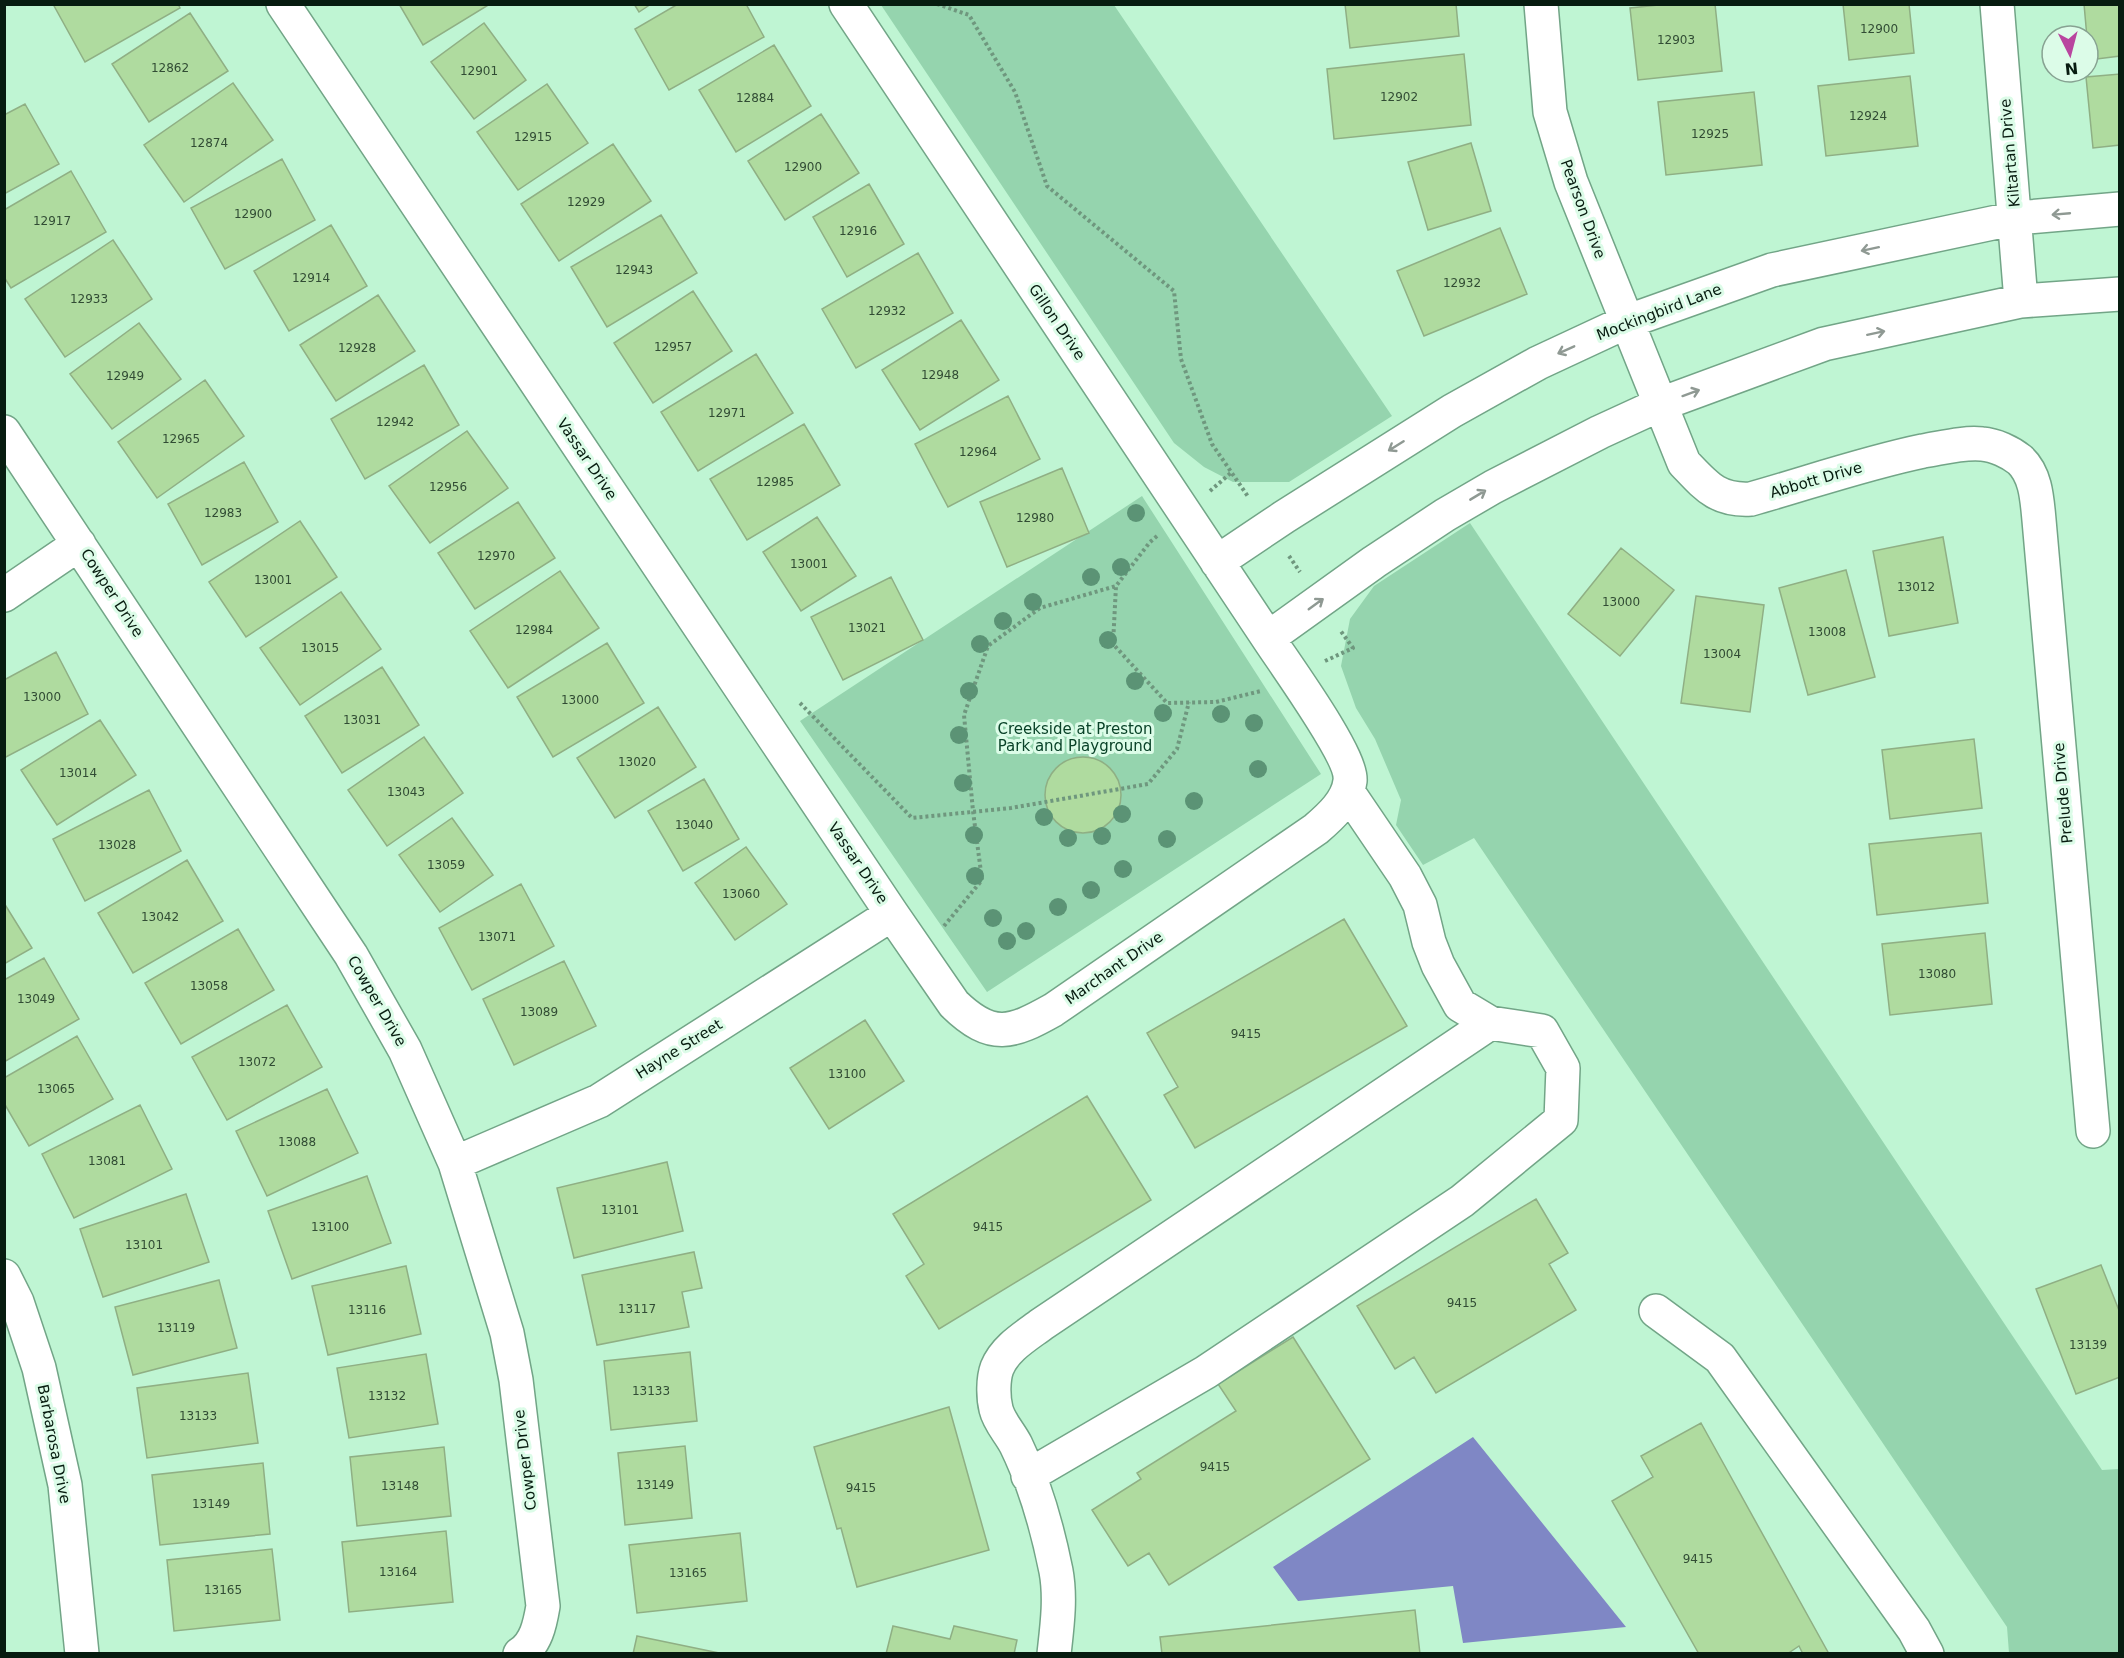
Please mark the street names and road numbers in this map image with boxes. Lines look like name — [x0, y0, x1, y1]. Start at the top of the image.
street label: Kiltartan Drive — [1996, 98, 2024, 208]
street label: Pearson Drive — [1557, 157, 1609, 261]
street label: Mockingbird Lane — [1594, 280, 1724, 344]
street label: Gillon Drive — [1025, 281, 1089, 363]
street label: Vassar Drive — [553, 415, 621, 503]
street label: Abbott Drive — [1768, 458, 1864, 502]
street label: Cowper Drive — [77, 545, 147, 641]
street label: Prelude Drive — [2050, 742, 2076, 844]
street label: Vassar Drive — [824, 819, 892, 907]
street label: Marchant Drive — [1062, 928, 1166, 1008]
street label: Cowper Drive — [344, 953, 410, 1049]
street label: Hayne Street — [632, 1015, 726, 1083]
street label: Barbarosa Drive — [34, 1383, 74, 1505]
street label: Cowper Drive — [510, 1408, 540, 1512]

